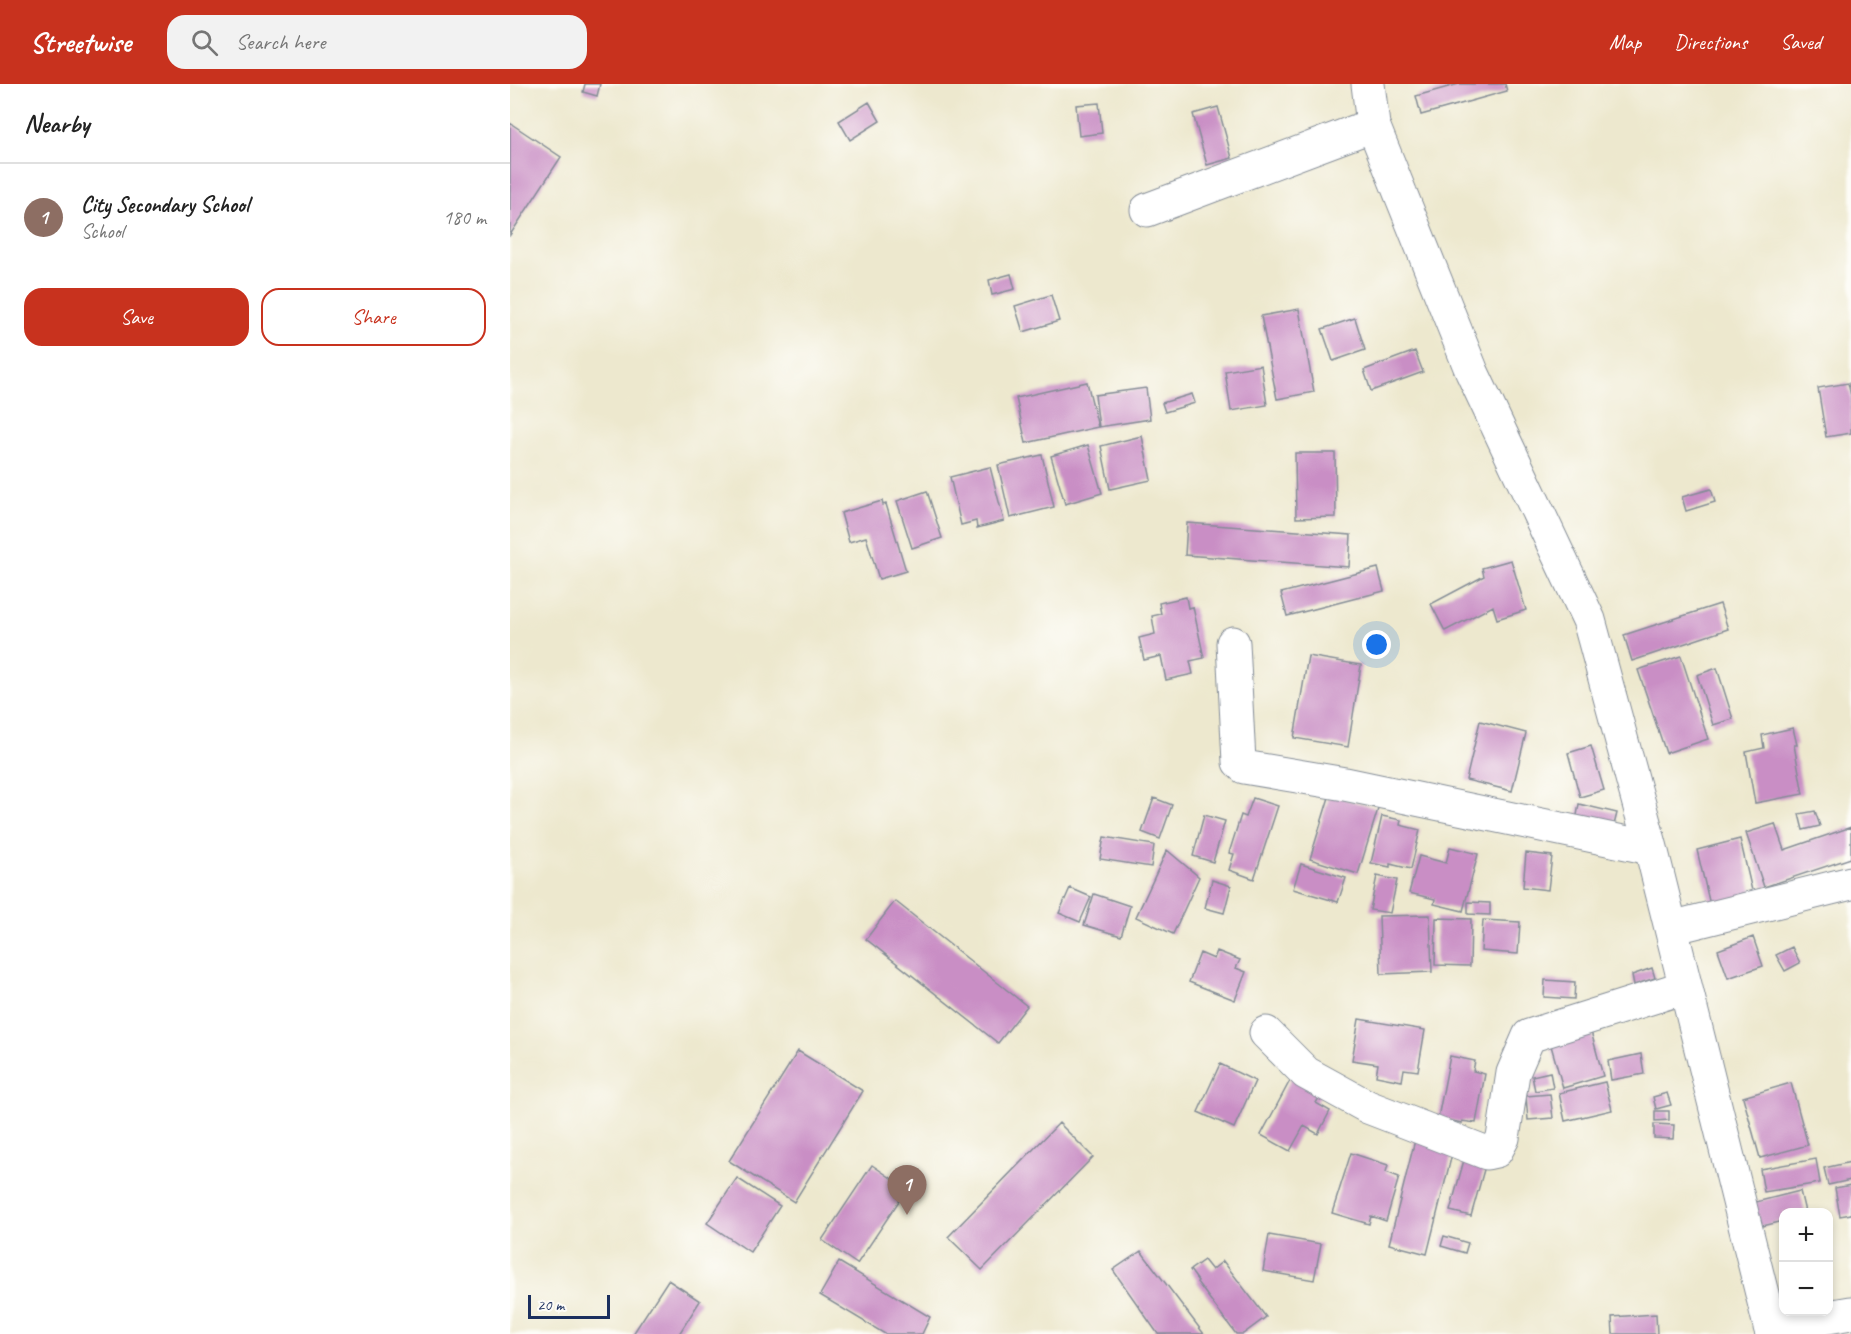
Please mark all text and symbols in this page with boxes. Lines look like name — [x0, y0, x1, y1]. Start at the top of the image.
search box — [167, 15, 587, 69]
text: Streetwise — [30, 25, 131, 60]
icon: search — [188, 26, 221, 59]
text: Search here — [236, 28, 325, 56]
text: Map — [1609, 29, 1641, 55]
text: Directions — [1674, 29, 1747, 55]
text: Saved — [1780, 29, 1821, 55]
text: Nearby — [24, 107, 89, 140]
text: City Secondary School — [81, 191, 249, 219]
text: 1 — [39, 205, 48, 230]
text: 180 m — [443, 205, 486, 230]
text: School — [81, 219, 124, 244]
button: Save — [24, 288, 249, 346]
button: Share — [261, 288, 486, 346]
your location — [1362, 630, 1391, 659]
pin: 1 — [888, 1166, 926, 1215]
map controls — [1779, 1208, 1833, 1316]
button: + — [1779, 1208, 1833, 1262]
button: − — [1779, 1262, 1833, 1316]
scale bar — [528, 1292, 610, 1320]
text: 20 m — [537, 1295, 564, 1315]

